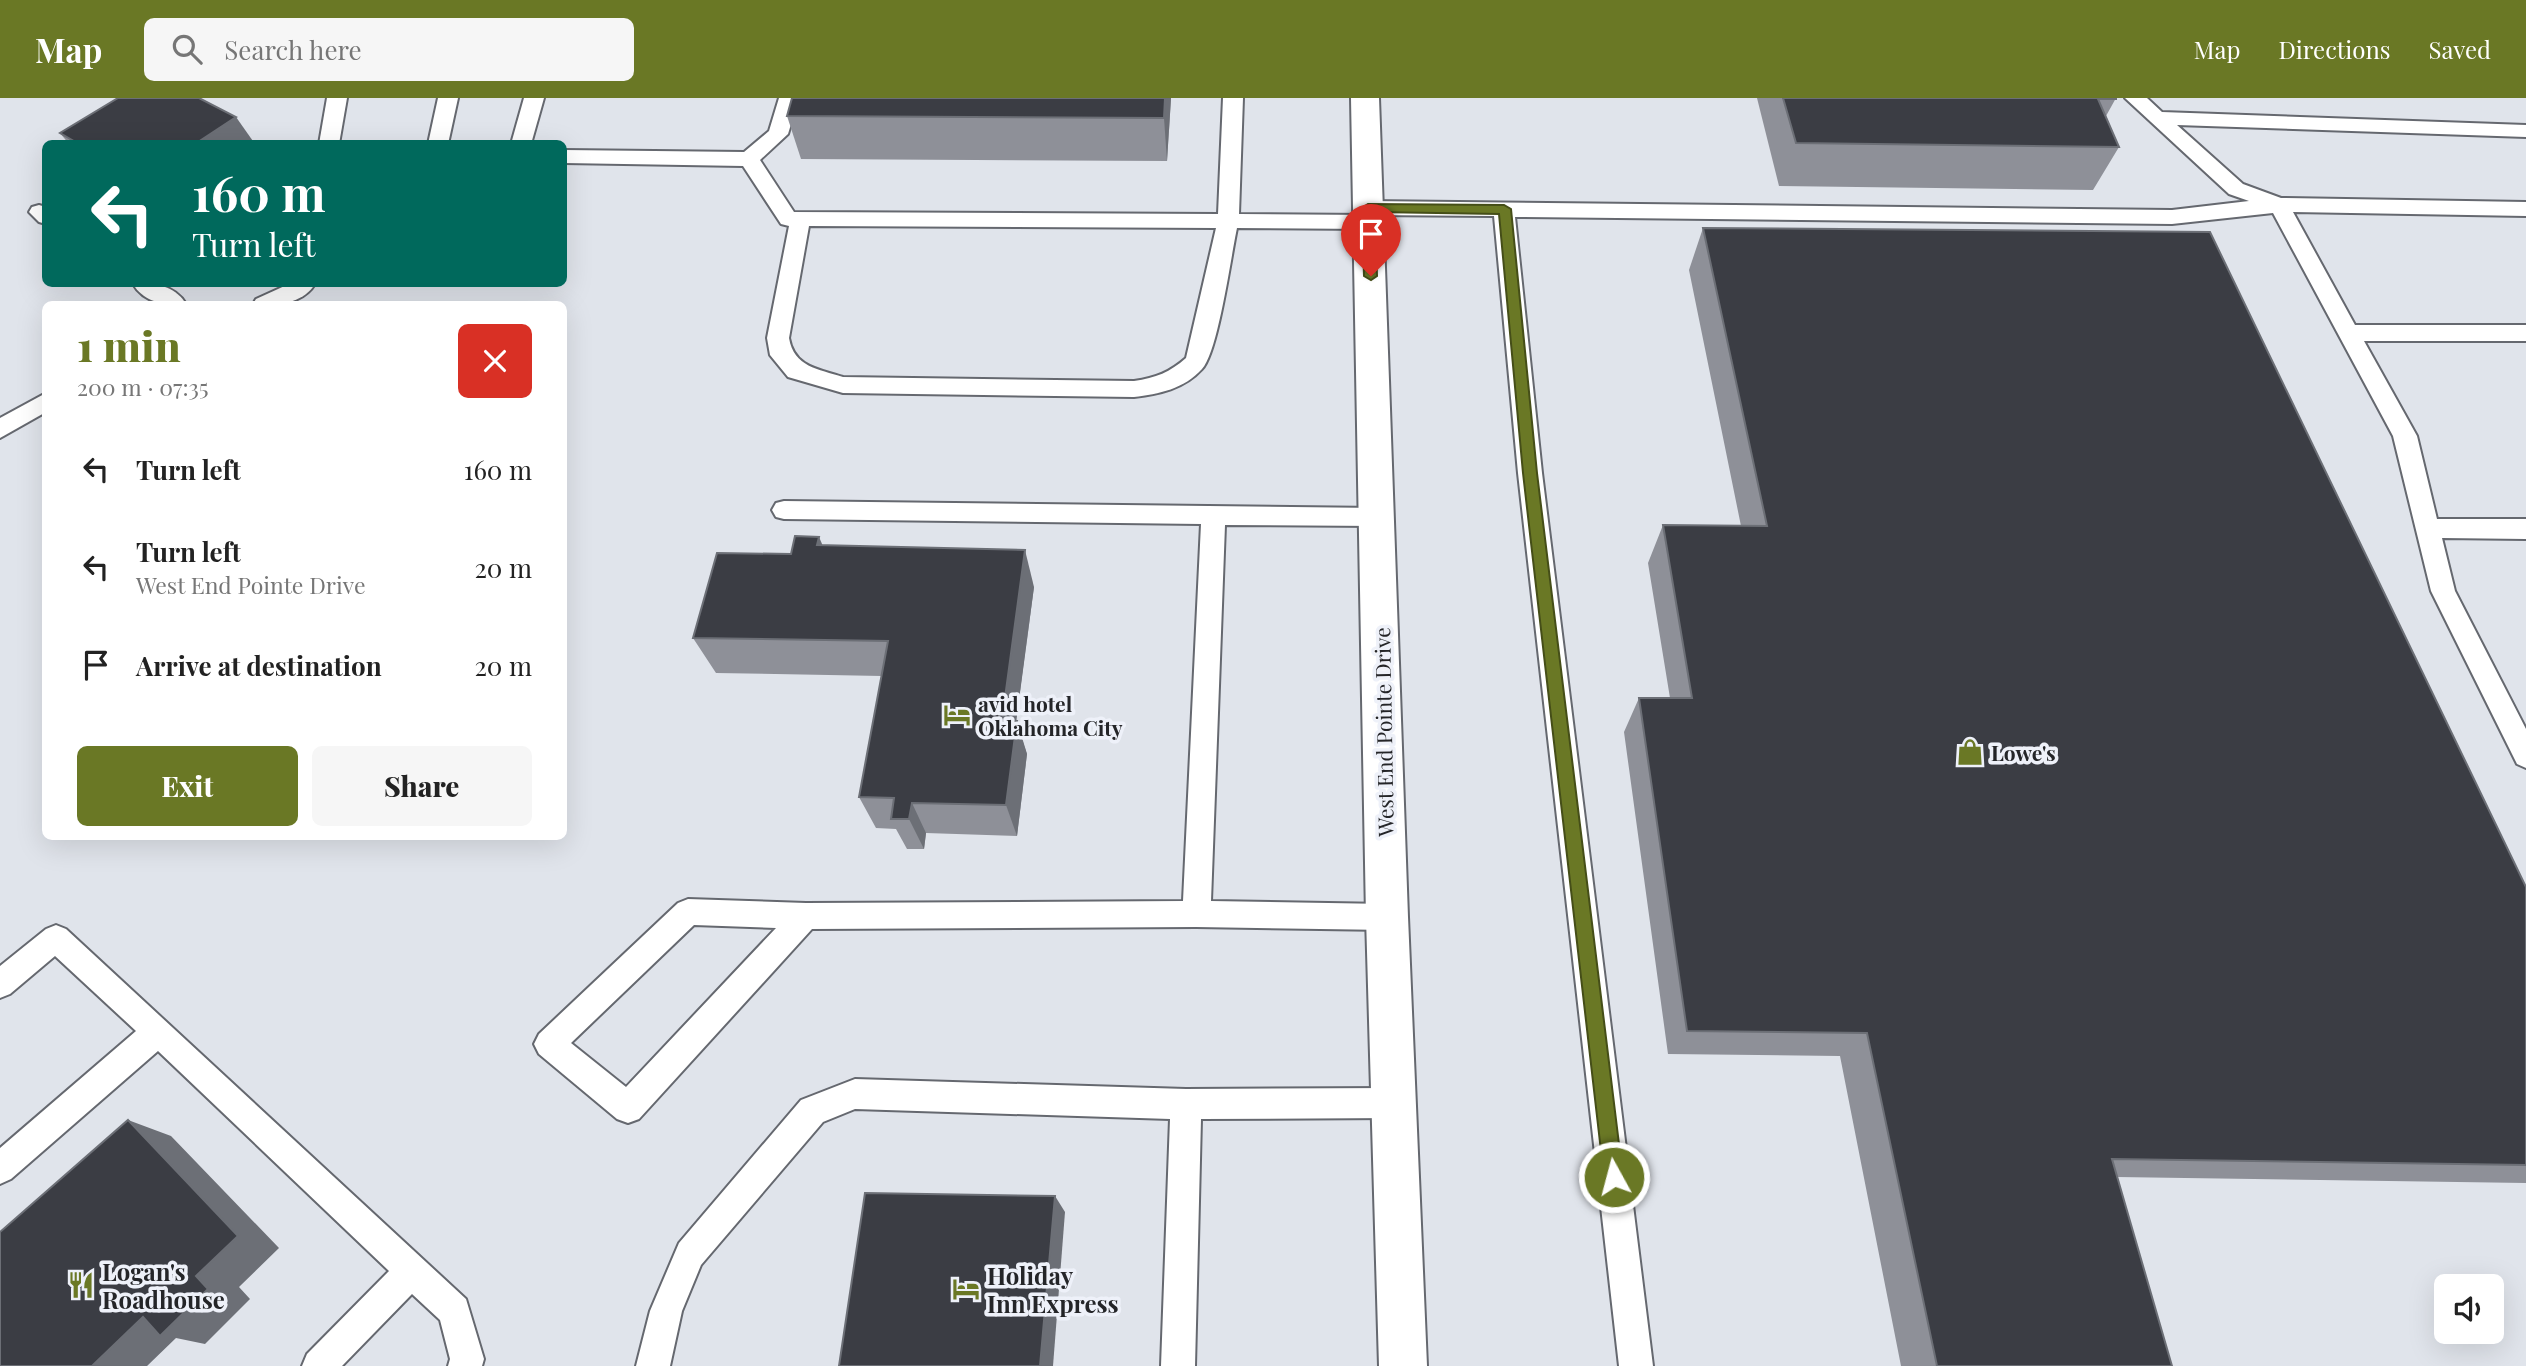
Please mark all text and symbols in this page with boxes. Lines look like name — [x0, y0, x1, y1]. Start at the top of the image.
search box — [144, 18, 634, 81]
text: Map — [35, 27, 102, 71]
icon: search — [168, 30, 206, 68]
text: Search here — [224, 32, 362, 67]
text: Map — [2194, 33, 2240, 65]
text: Directions — [2278, 33, 2391, 65]
text: Saved — [2429, 33, 2491, 65]
text: 160 m — [192, 159, 326, 224]
icon: left — [77, 168, 168, 259]
pin — [1341, 204, 1401, 276]
icon: arrive — [1352, 215, 1390, 253]
text: Turn left — [192, 222, 316, 265]
text: 1 min — [77, 317, 181, 373]
button: close — [458, 324, 532, 398]
text: 200 m · 07:35 — [77, 371, 208, 402]
icon: left — [77, 450, 115, 488]
text: Turn left — [136, 452, 241, 487]
text: 160 m — [464, 452, 532, 487]
text: Turn left — [136, 534, 241, 569]
icon: left — [77, 548, 115, 586]
text: 20 m — [474, 550, 532, 585]
text: West End Pointe Drive — [136, 569, 366, 600]
street label: West End Pointe Drive — [1367, 627, 1399, 838]
icon: arrive — [77, 646, 115, 684]
text: Arrive at destination — [136, 648, 382, 683]
text: 20 m — [474, 648, 532, 683]
place label: avid hotel Oklahoma City — [978, 689, 1123, 741]
hotel icon: avid hotel Oklahoma City — [942, 700, 972, 730]
shop icon: Lowe's — [1955, 737, 1985, 767]
place label: Lowe's — [1991, 738, 2056, 766]
button: Exit — [77, 746, 298, 826]
button: Share — [312, 746, 532, 826]
position arrow — [1577, 1140, 1651, 1214]
place label: Logan's Roadhouse — [102, 1255, 225, 1315]
place label: Holiday Inn Express — [987, 1259, 1119, 1319]
restaurant icon: Logan's Roadhouse — [66, 1270, 96, 1300]
hotel icon: Holiday Inn Express — [951, 1274, 981, 1304]
map controls — [2434, 1274, 2504, 1344]
button: sound — [2434, 1274, 2504, 1344]

